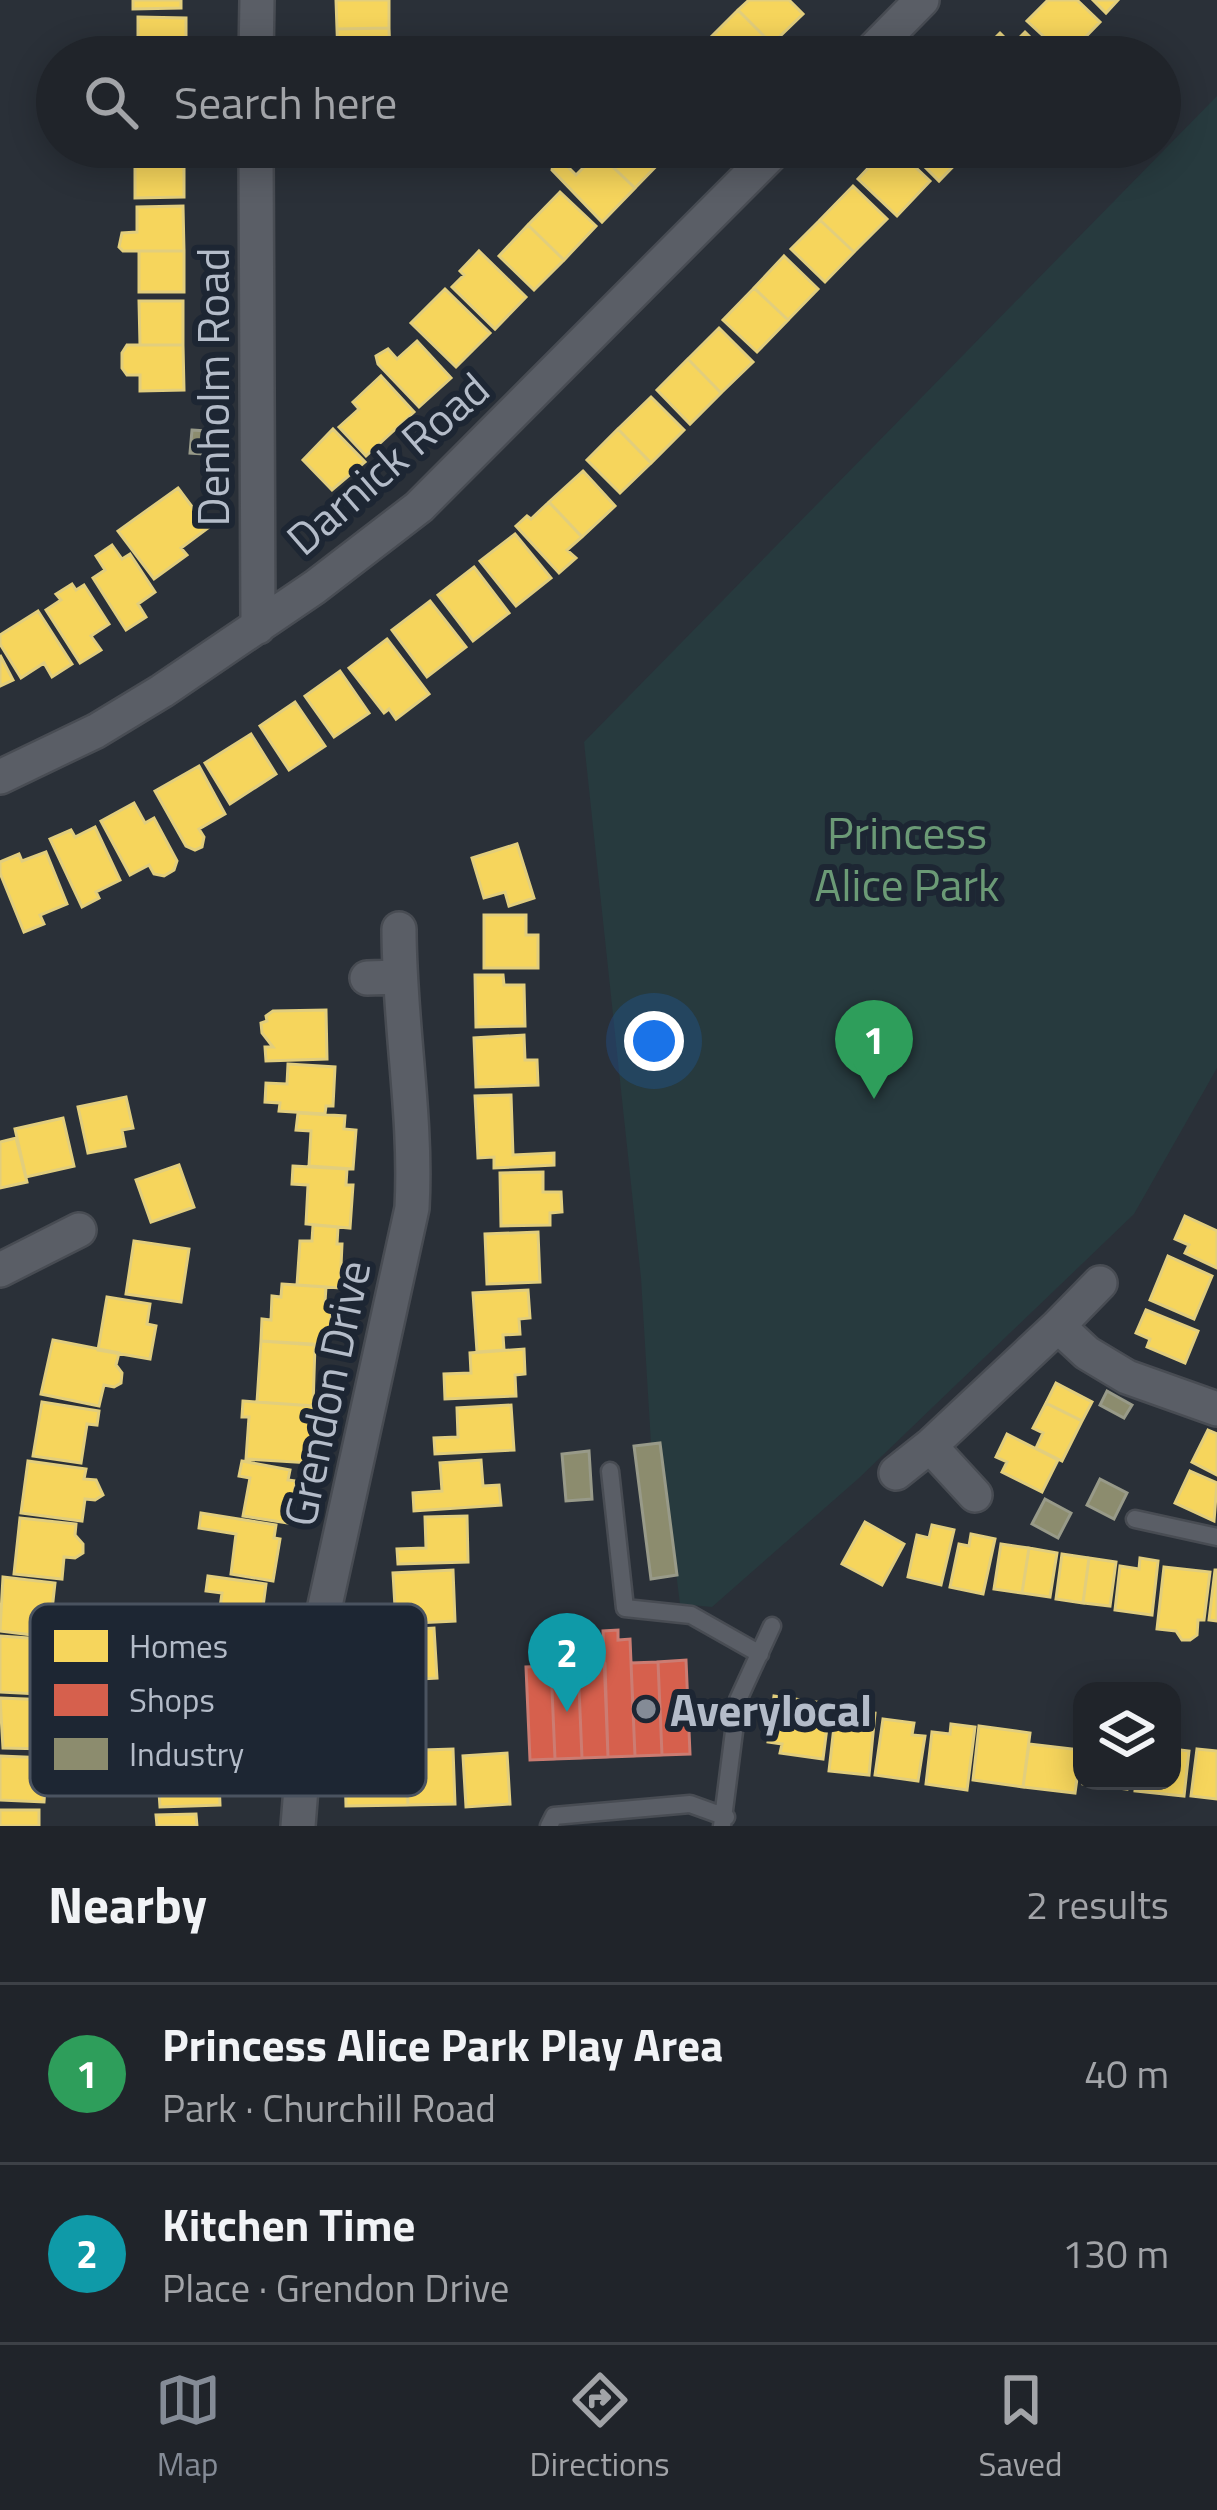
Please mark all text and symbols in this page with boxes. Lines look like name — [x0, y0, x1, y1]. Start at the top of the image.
search box — [36, 36, 1181, 168]
text: Search here — [174, 68, 397, 136]
icon: search — [78, 69, 144, 135]
street label: Denholm Road — [178, 247, 246, 527]
street label: Darnick Road — [270, 355, 504, 571]
park label: Princess Alice Park — [814, 798, 1000, 918]
pin: 1 — [835, 1000, 913, 1099]
your location — [624, 1011, 684, 1071]
street label: Grendon Drive — [265, 1254, 387, 1532]
legend — [30, 1604, 426, 1796]
pin: 2 — [528, 1613, 606, 1712]
text: Homes — [129, 1621, 228, 1671]
text: Shops — [129, 1675, 215, 1725]
place label: Averylocal — [670, 1675, 872, 1743]
map controls — [1073, 1682, 1181, 1790]
button: layers — [1073, 1682, 1181, 1790]
marker: Averylocal — [633, 1696, 659, 1722]
text: Industry — [129, 1729, 244, 1779]
text: Nearby — [48, 1865, 207, 1943]
text: 2 results — [1026, 1875, 1169, 1934]
text: Princess Alice Park Play Area — [162, 2010, 723, 2078]
text: 1 — [76, 2044, 98, 2103]
text: 40 m — [1084, 2044, 1169, 2103]
text: Park · Churchill Road — [162, 2078, 496, 2137]
text: Kitchen Time — [162, 2190, 415, 2258]
text: 2 — [76, 2224, 98, 2283]
text: 130 m — [1062, 2224, 1169, 2283]
text: Place · Grendon Drive — [162, 2258, 510, 2317]
tab: Map — [155, 2367, 221, 2489]
tab: Directions — [530, 2367, 670, 2489]
tab: Saved — [979, 2367, 1062, 2489]

